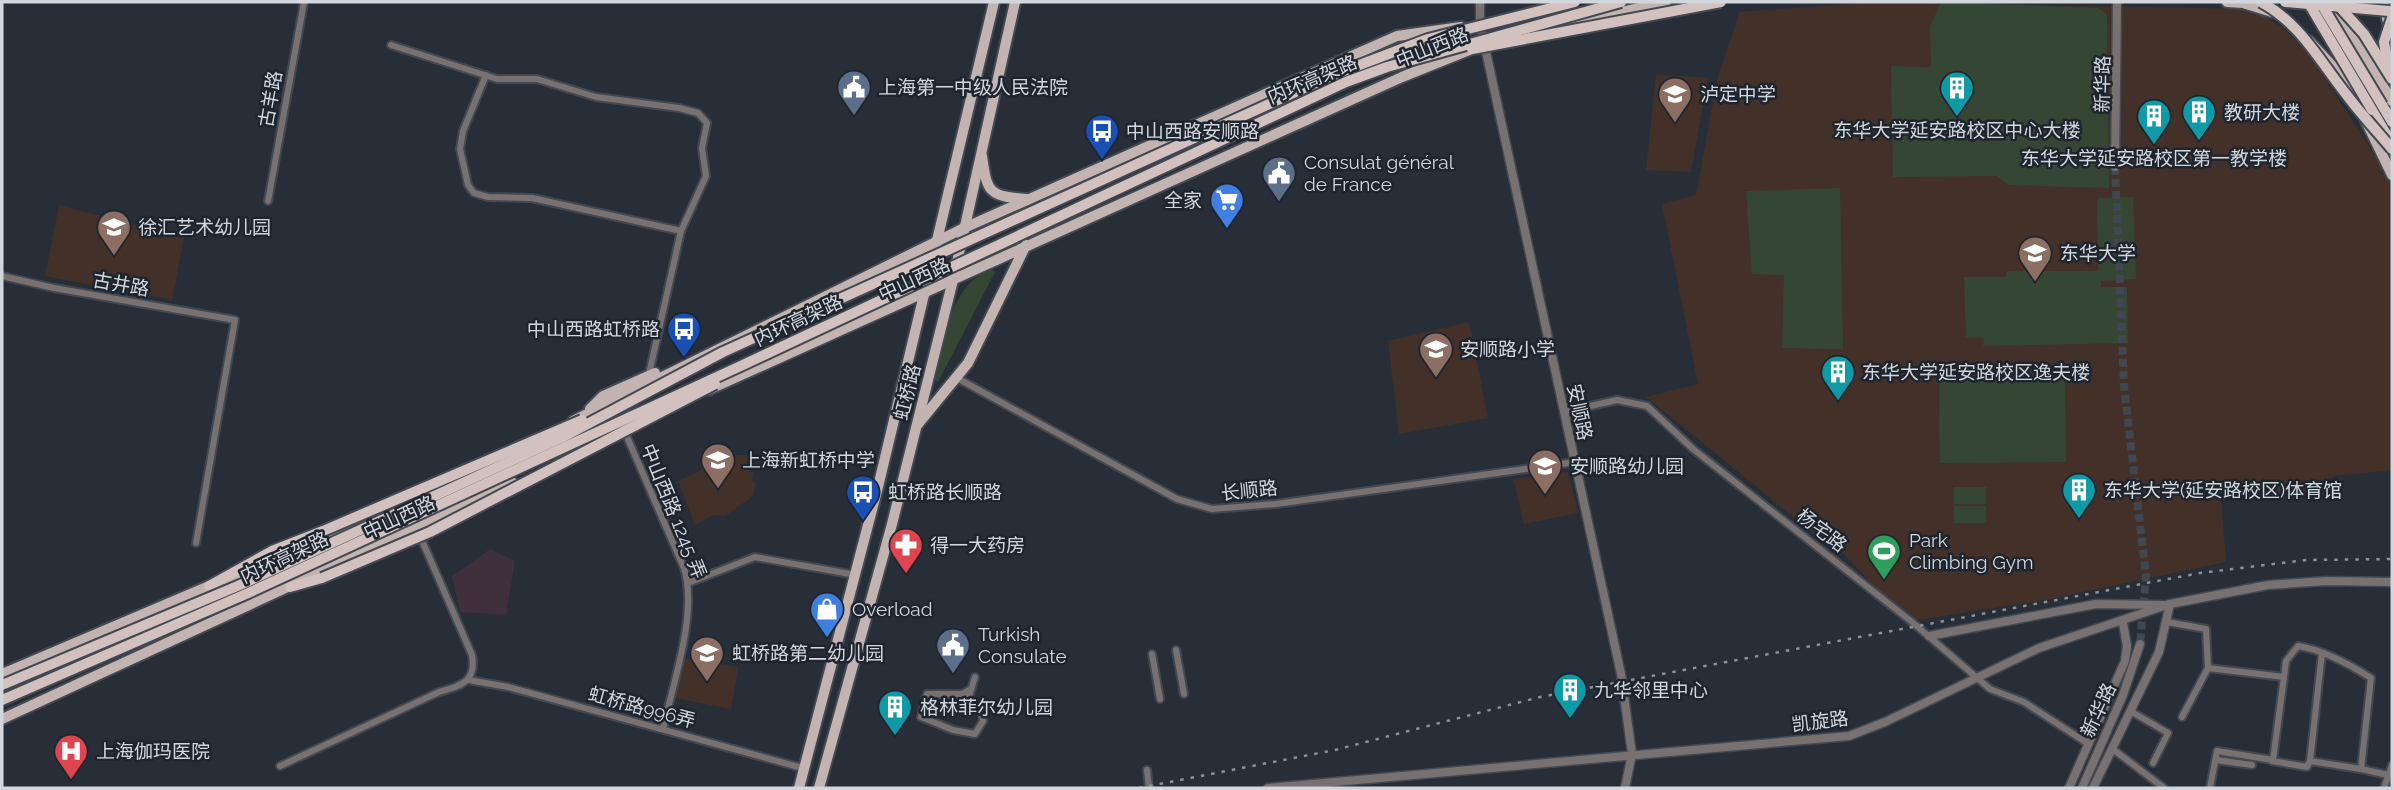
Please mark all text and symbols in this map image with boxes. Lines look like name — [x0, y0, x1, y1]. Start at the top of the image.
street label: 中山西路 — [1393, 23, 1471, 71]
street label: 内环高架路 — [1264, 50, 1360, 108]
street label: 新华路 — [2091, 55, 2113, 113]
public building icon: 上海第一中级人民法院 — [835, 68, 873, 117]
street label: 古羊路 — [254, 69, 286, 129]
building icon: 东华大学延安路校区中心大楼 — [1938, 69, 1976, 118]
school or university icon: 泸定中学 — [1656, 75, 1694, 124]
place label: 上海第一中级人民法院 — [878, 76, 1068, 98]
place label: 泸定中学 — [1700, 83, 1776, 105]
building icon: 教研大楼 — [2180, 93, 2218, 142]
building icon: 东华大学延安路校区第一教学楼 — [2135, 97, 2173, 146]
place label: 教研大楼 — [2224, 101, 2300, 123]
bus stop icon: 中山西路安顺路 — [1083, 112, 1121, 161]
place label: 东华大学延安路校区中心大楼 — [1833, 119, 2081, 141]
place label: 中山西路安顺路 — [1126, 120, 1259, 142]
place label: 东华大学延安路校区第一教学楼 — [2021, 147, 2287, 169]
place label: Consulat général de France — [1304, 151, 1455, 195]
public building icon: Consulat général de France — [1260, 154, 1298, 203]
supermarket icon: 全家 — [1208, 181, 1246, 230]
place label: 全家 — [1164, 189, 1202, 211]
school or university icon: 徐汇艺术幼儿园 — [95, 208, 133, 257]
place label: 徐汇艺术幼儿园 — [138, 216, 271, 238]
school or university icon: 东华大学 — [2016, 234, 2054, 283]
place label: 东华大学 — [2060, 242, 2136, 264]
street label: 中山西路 — [875, 253, 953, 305]
street label: 古井路 — [91, 268, 151, 300]
street label: 内环高架路 — [750, 290, 846, 350]
bus stop icon: 中山西路虹桥路 — [665, 310, 703, 359]
place label: 中山西路虹桥路 — [527, 318, 660, 340]
school or university icon: 安顺路小学 — [1417, 330, 1455, 379]
place label: 安顺路小学 — [1460, 338, 1555, 360]
building icon: 东华大学延安路校区逸夫楼 — [1819, 353, 1857, 402]
place label: 东华大学延安路校区逸夫楼 — [1862, 361, 2090, 383]
street label: 虹桥路 — [889, 362, 925, 422]
street label: 安顺路 — [1563, 382, 1597, 442]
street label: 中山西路 1245 弄 — [637, 440, 711, 582]
school or university icon: 上海新虹桥中学 — [699, 441, 737, 490]
school or university icon: 安顺路幼儿园 — [1526, 447, 1564, 496]
place label: 上海新虹桥中学 — [742, 449, 875, 471]
place label: 安顺路幼儿园 — [1570, 455, 1684, 477]
building icon: 东华大学(延安路校区)体育馆 — [2060, 471, 2098, 520]
bus stop icon: 虹桥路长顺路 — [844, 473, 882, 522]
street label: 长顺路 — [1219, 476, 1279, 504]
place label: 东华大学(延安路校区)体育馆 — [2104, 479, 2342, 501]
place label: 虹桥路长顺路 — [888, 481, 1002, 503]
street label: 中山西路 — [360, 491, 438, 543]
street label: 杨宅路 — [1793, 504, 1851, 556]
pharmacy icon: 得一大药房 — [887, 526, 925, 575]
street label: 内环高架路 — [236, 527, 332, 587]
place label: Park Climbing Gym — [1909, 529, 2034, 573]
sports icon: Park Climbing Gym — [1865, 532, 1903, 581]
place label: 得一大药房 — [930, 534, 1025, 556]
shop icon: Overload — [808, 590, 846, 639]
place label: Overload — [852, 598, 933, 620]
place label: Turkish Consulate — [978, 623, 1067, 667]
public building icon: Turkish Consulate — [934, 626, 972, 675]
school or university icon: 虹桥路第二幼儿园 — [688, 634, 726, 683]
place label: 虹桥路第二幼儿园 — [732, 642, 884, 664]
building icon: 九华邻里中心 — [1551, 671, 1589, 720]
place label: 九华邻里中心 — [1594, 679, 1708, 701]
street label: 新华路 — [2076, 680, 2120, 740]
street label: 虹桥路996弄 — [586, 682, 698, 732]
building icon: 格林菲尔幼儿园 — [876, 688, 914, 737]
place label: 格林菲尔幼儿园 — [920, 696, 1053, 718]
street label: 凯旋路 — [1790, 707, 1850, 735]
hospital icon: 上海伽玛医院 — [52, 732, 90, 781]
place label: 上海伽玛医院 — [96, 740, 210, 762]

